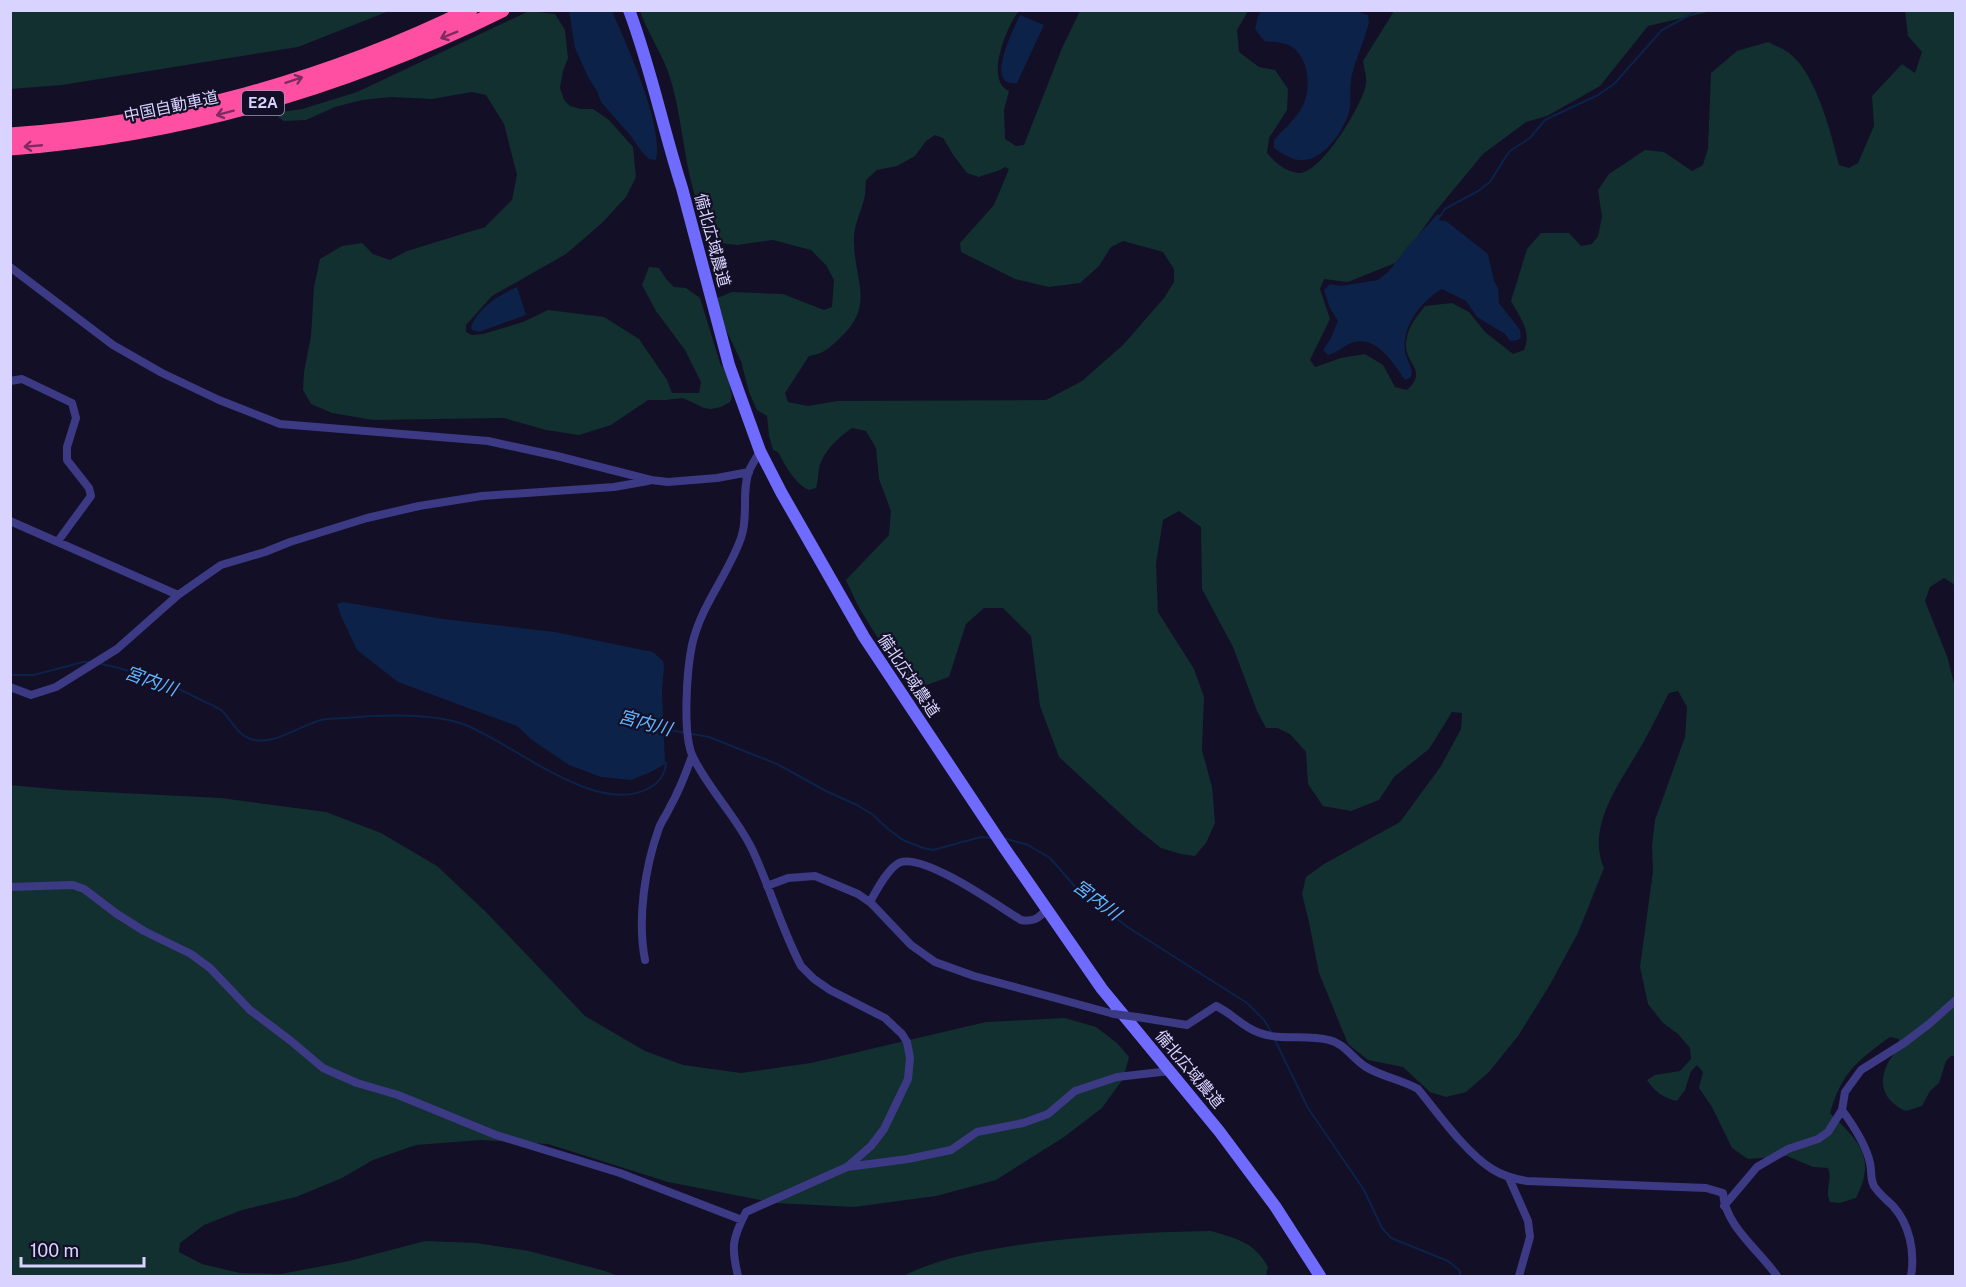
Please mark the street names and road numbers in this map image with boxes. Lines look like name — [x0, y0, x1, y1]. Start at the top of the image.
street label: 中国自動車道 — [122, 87, 220, 126]
road number: E2A — [242, 91, 284, 115]
street label: 備北広域農道 — [691, 191, 734, 289]
street label: 備北広域農道 — [874, 630, 943, 720]
street label: 備北広域農道 — [1151, 1026, 1228, 1112]

